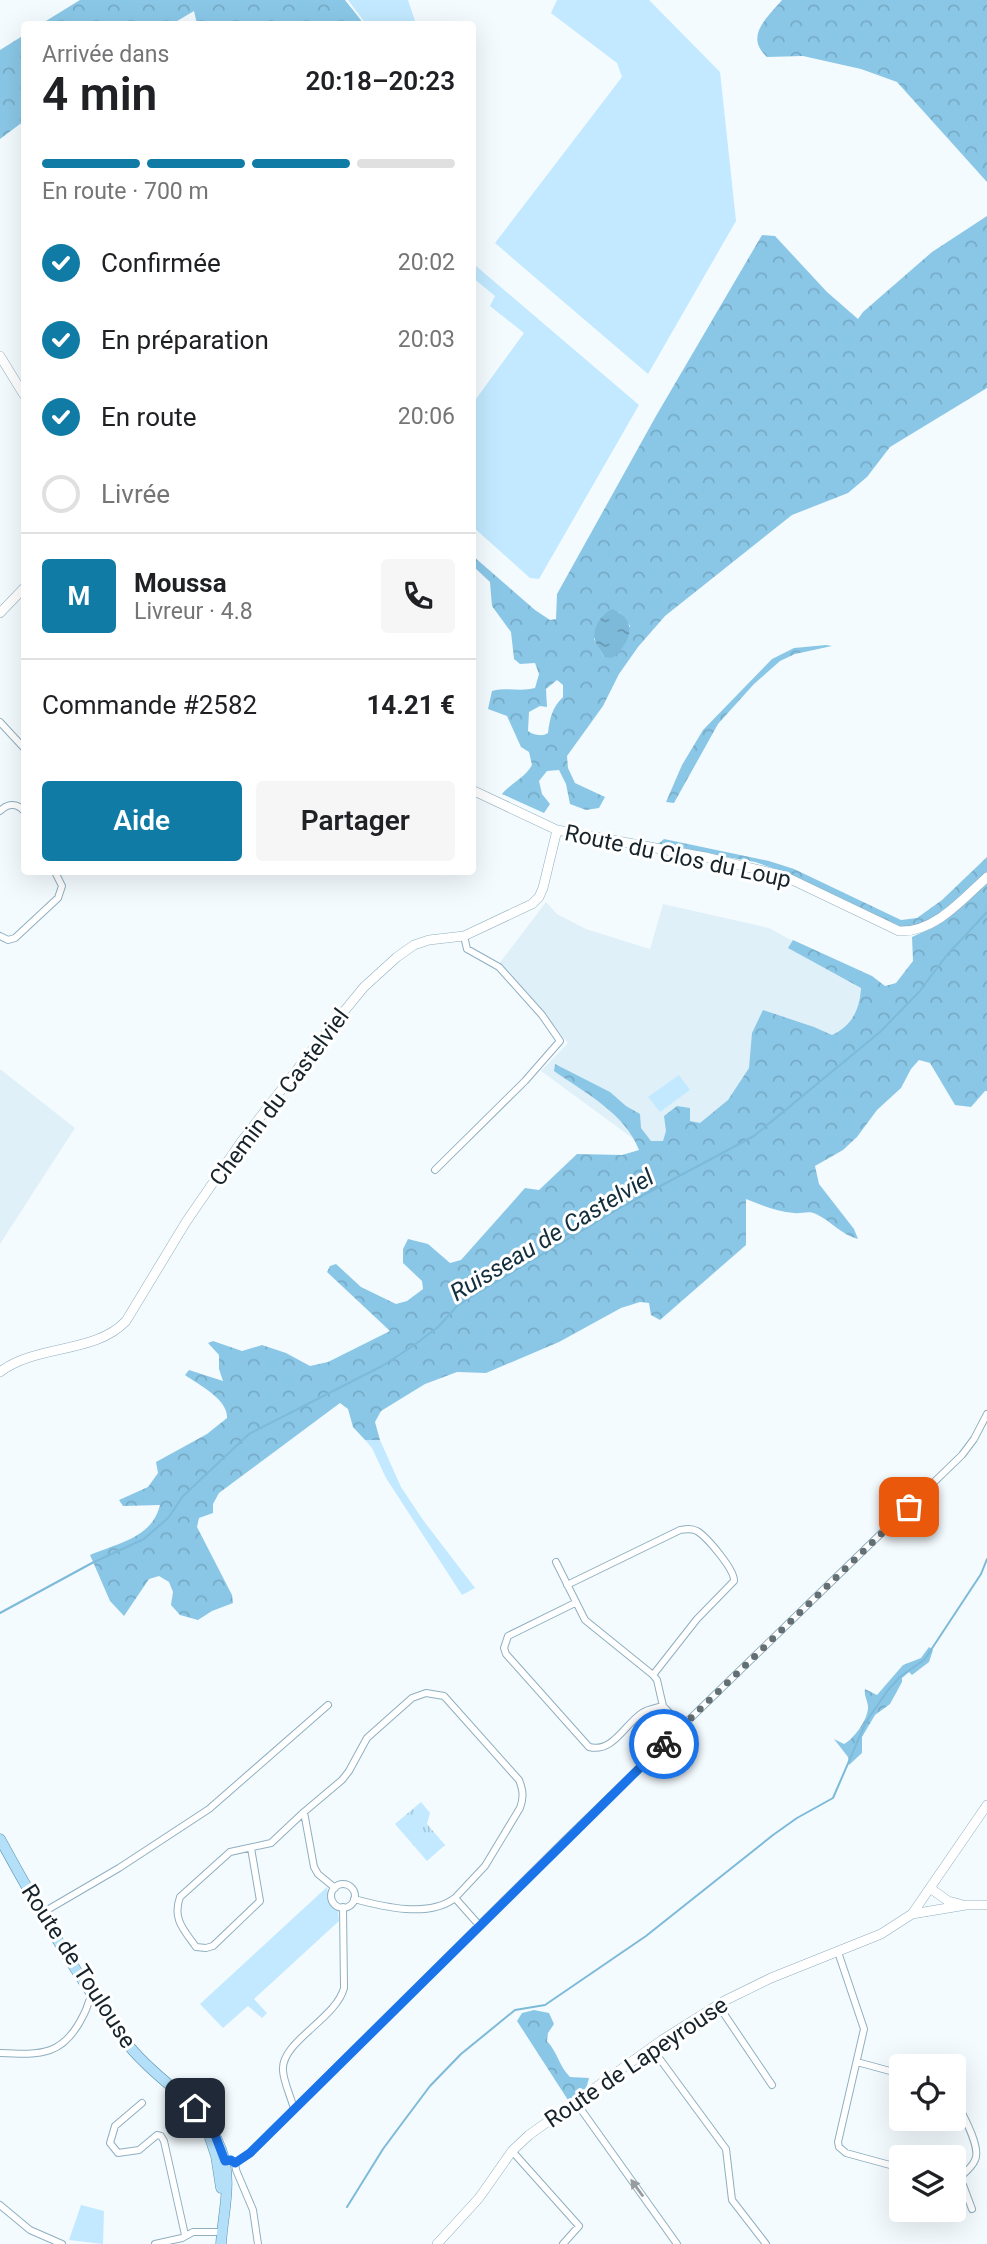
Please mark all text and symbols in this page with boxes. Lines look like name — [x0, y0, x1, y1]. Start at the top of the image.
text: Arrivée dans — [42, 41, 169, 68]
text: 20:18–20:23 — [305, 66, 455, 96]
text: 4 min — [42, 67, 157, 121]
text: En route · 700 m — [42, 178, 209, 205]
icon: check — [42, 244, 80, 282]
text: Confirmée — [101, 248, 221, 278]
text: 20:02 — [398, 249, 455, 276]
icon: check — [42, 321, 80, 359]
text: En préparation — [101, 325, 269, 355]
text: 20:03 — [398, 326, 455, 353]
icon: check — [42, 398, 80, 436]
text: En route — [101, 402, 197, 432]
text: 20:06 — [398, 403, 455, 430]
text: Livrée — [101, 479, 170, 509]
button: phone — [381, 559, 455, 633]
text: Moussa — [134, 568, 227, 598]
text: M — [68, 581, 90, 611]
text: Livreur · 4.8 — [134, 598, 253, 625]
text: Commande #2582 — [42, 690, 257, 720]
text: 14.21 € — [366, 690, 455, 720]
button: Aide — [42, 781, 242, 861]
button: Partager — [256, 781, 455, 861]
street label: Route du Clos du Loup — [562, 819, 793, 894]
street label: Chemin du Castelviel — [204, 1004, 355, 1191]
water label: Ruisseau de Castelviel — [445, 1163, 659, 1307]
pin — [879, 1477, 939, 1537]
icon: bag — [890, 1488, 928, 1526]
courier — [629, 1709, 699, 1779]
icon: bike — [645, 1725, 683, 1763]
street label: Route de Toulouse — [16, 1879, 142, 2053]
street label: Route de Lapeyrouse — [540, 1991, 733, 2134]
map controls — [889, 2054, 966, 2222]
button: locate — [889, 2054, 966, 2131]
pin — [165, 2078, 225, 2138]
icon: home — [176, 2089, 214, 2127]
button: layers — [889, 2145, 966, 2222]
one-way arrow — [630, 2179, 644, 2197]

